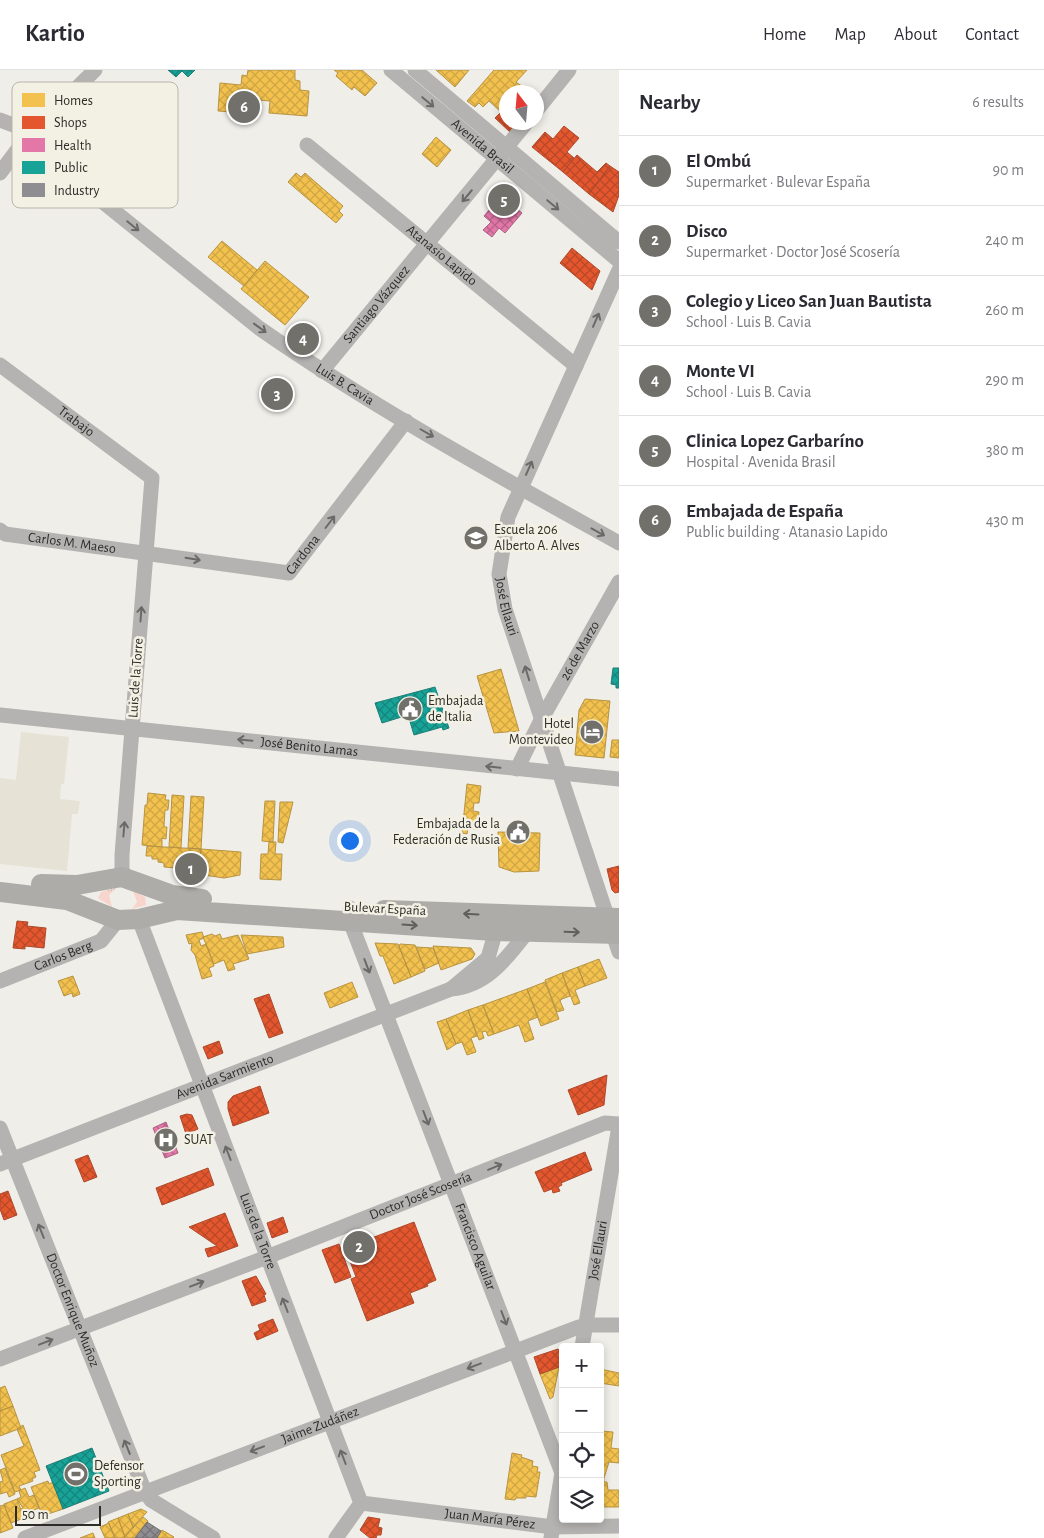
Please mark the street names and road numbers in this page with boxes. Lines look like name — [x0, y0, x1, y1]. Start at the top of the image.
street label: Avenida Brasil — [448, 116, 516, 177]
street label: Atanasio Lapido — [403, 222, 480, 289]
street label: Santiago Vázquez — [341, 263, 413, 346]
street label: Luis B. Cavia — [313, 361, 377, 408]
street label: Trabajo — [56, 404, 97, 440]
street label: Carlos M. Maeso — [27, 530, 117, 556]
street label: Cardona — [283, 532, 323, 577]
street label: José Ellauri — [493, 576, 520, 638]
street label: 26 de Marzo — [558, 619, 602, 683]
street label: Luis de la Torre — [126, 637, 146, 719]
street label: José Benito Lamas — [260, 735, 359, 759]
street label: Bulevar España — [343, 900, 427, 918]
street label: Carlos Berg — [32, 938, 94, 974]
street label: Avenida Sarmiento — [174, 1052, 275, 1102]
street label: Doctor José Scosería — [367, 1169, 474, 1223]
street label: Luis de la Torre — [237, 1191, 278, 1271]
street label: Francisco Aguilar — [452, 1201, 498, 1293]
street label: José Ellauri — [586, 1220, 610, 1281]
street label: Doctor Enrique Muñoz — [44, 1251, 102, 1369]
street label: Jaime Zudáñez — [280, 1404, 361, 1446]
street label: Juan María Pérez — [444, 1507, 536, 1532]

